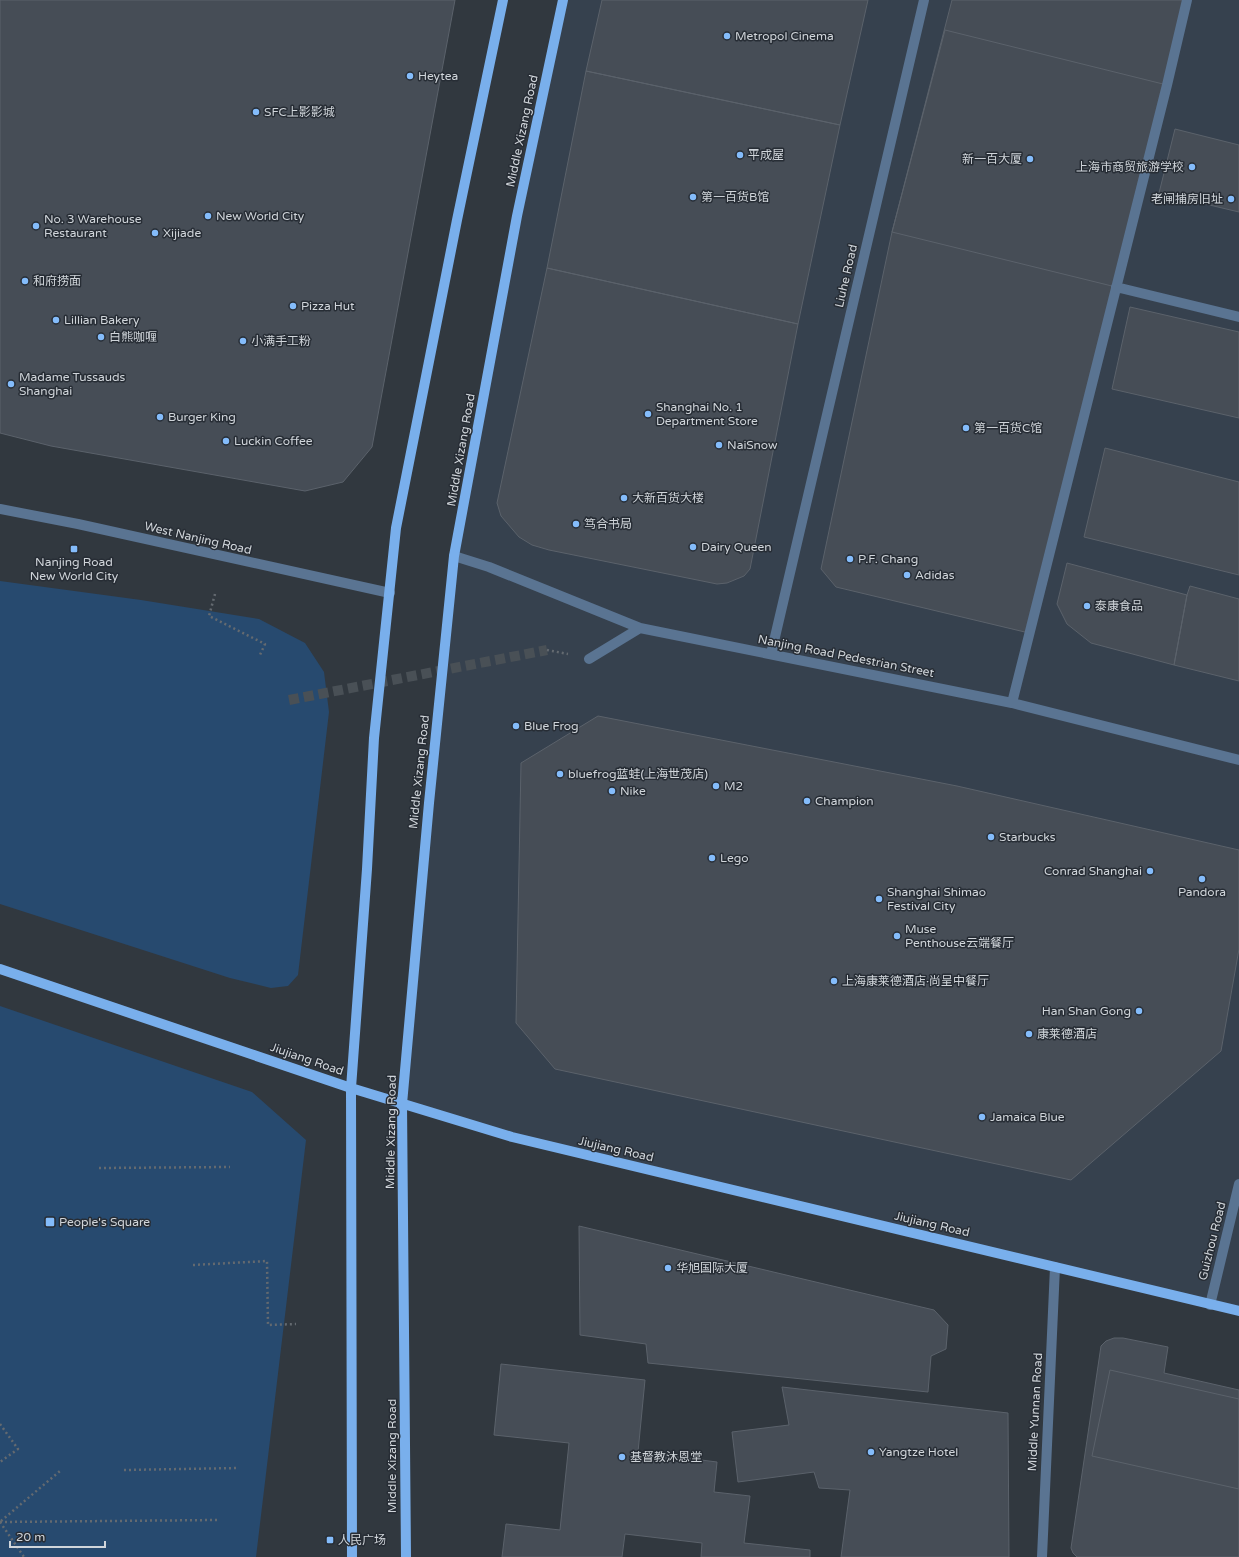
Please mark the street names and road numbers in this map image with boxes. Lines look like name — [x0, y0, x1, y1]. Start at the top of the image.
street label: Middle Xizang Road — [503, 74, 541, 188]
street label: Liuhe Road — [832, 243, 860, 309]
street label: Middle Xizang Road — [444, 392, 478, 508]
street label: West Nanjing Road — [143, 519, 253, 557]
street label: Nanjing Road Pedestrian Street — [757, 632, 936, 680]
street label: Middle Xizang Road — [406, 714, 432, 830]
street label: Jiujiang Road — [268, 1040, 346, 1078]
street label: Middle Xizang Road — [383, 1075, 399, 1189]
street label: Jiujiang Road — [577, 1134, 655, 1164]
street label: Guizhou Road — [1195, 1200, 1229, 1282]
street label: Jiujiang Road — [893, 1209, 971, 1239]
street label: Middle Yunnan Road — [1025, 1352, 1045, 1472]
street label: Middle Xizang Road — [385, 1399, 399, 1513]

